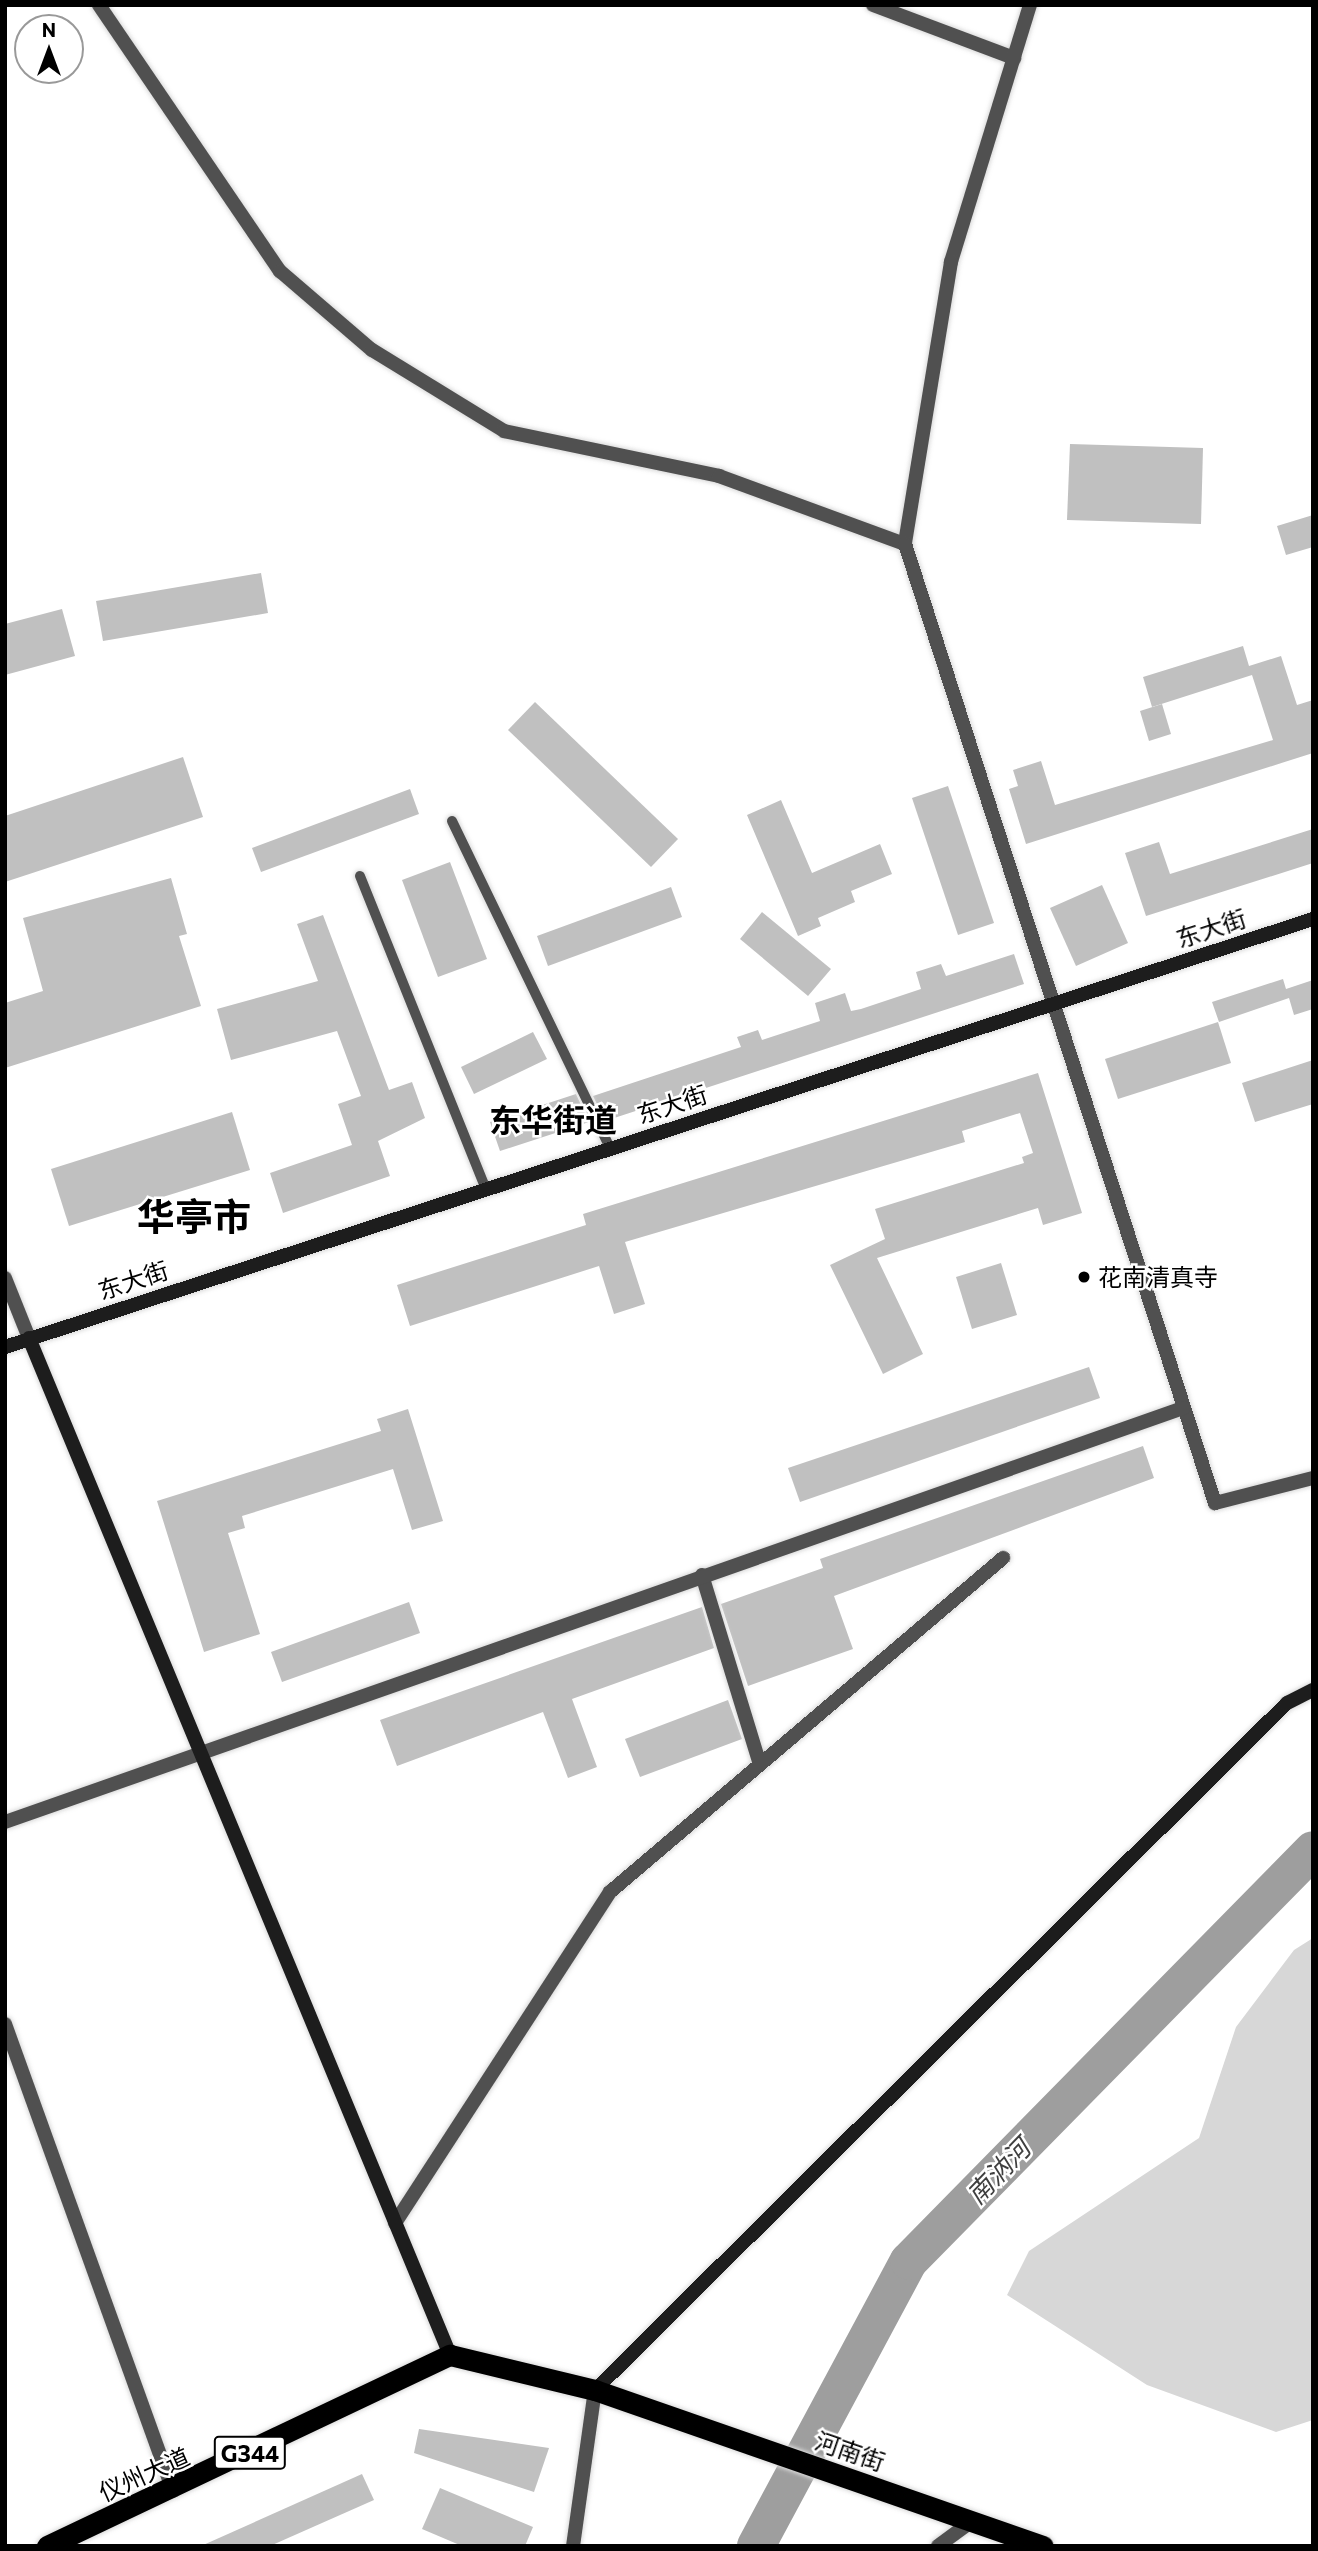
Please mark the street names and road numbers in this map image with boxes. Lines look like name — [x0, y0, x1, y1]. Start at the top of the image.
street label: 东大街 — [1172, 903, 1250, 953]
street label: 东大街 — [633, 1079, 711, 1129]
street label: 东大街 — [94, 1255, 172, 1305]
street label: 河南街 — [811, 2426, 889, 2476]
road number: G344 — [213, 2434, 287, 2472]
street label: 仪州大道 — [94, 2441, 194, 2507]

